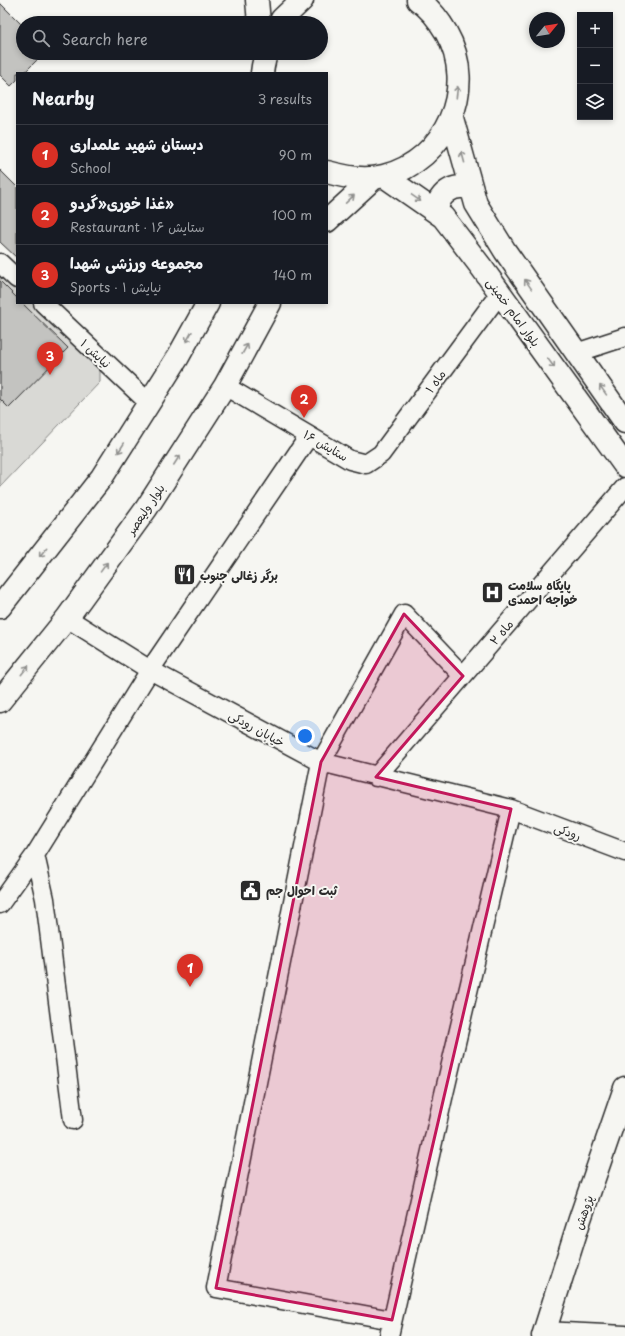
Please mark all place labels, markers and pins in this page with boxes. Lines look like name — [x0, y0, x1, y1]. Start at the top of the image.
pin: 3 — [37, 342, 63, 375]
pin: 2 — [291, 385, 317, 418]
restaurant icon: برگر زغالی جنوب — [172, 562, 198, 588]
place label: برگر زغالی جنوب — [200, 566, 278, 584]
place label: پایگاه سلامت خواجه احمدی — [508, 576, 578, 608]
hospital icon: پایگاه سلامت خواجه احمدی — [479, 579, 505, 605]
public building icon: ثبت احوال جم — [238, 877, 264, 903]
place label: ثبت احوال جم — [266, 881, 338, 900]
pin: 1 — [177, 954, 203, 987]

